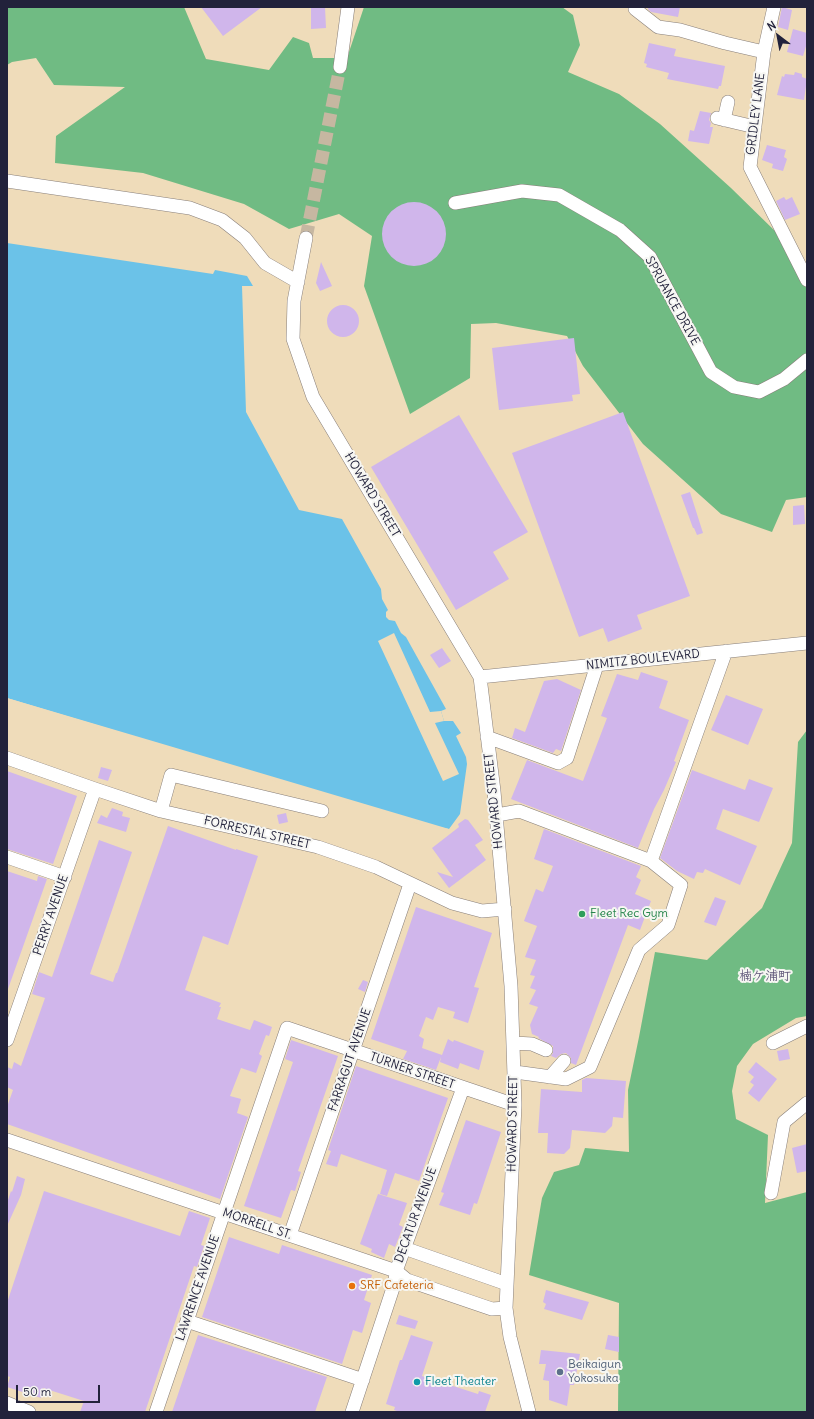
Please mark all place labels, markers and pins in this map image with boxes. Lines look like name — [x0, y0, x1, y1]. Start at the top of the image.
place label: Fleet Rec Gym — [590, 907, 668, 921]
marker: Fleet Rec Gym — [577, 909, 587, 919]
place label: SRF Cafeteria — [360, 1279, 434, 1293]
marker: SRF Cafeteria — [347, 1281, 357, 1291]
place label: Beikaigun Yokosuka — [568, 1358, 621, 1386]
marker: Beikaigun Yokosuka — [555, 1367, 565, 1377]
place label: Fleet Theater — [425, 1375, 496, 1389]
marker: Fleet Theater — [412, 1377, 422, 1387]

